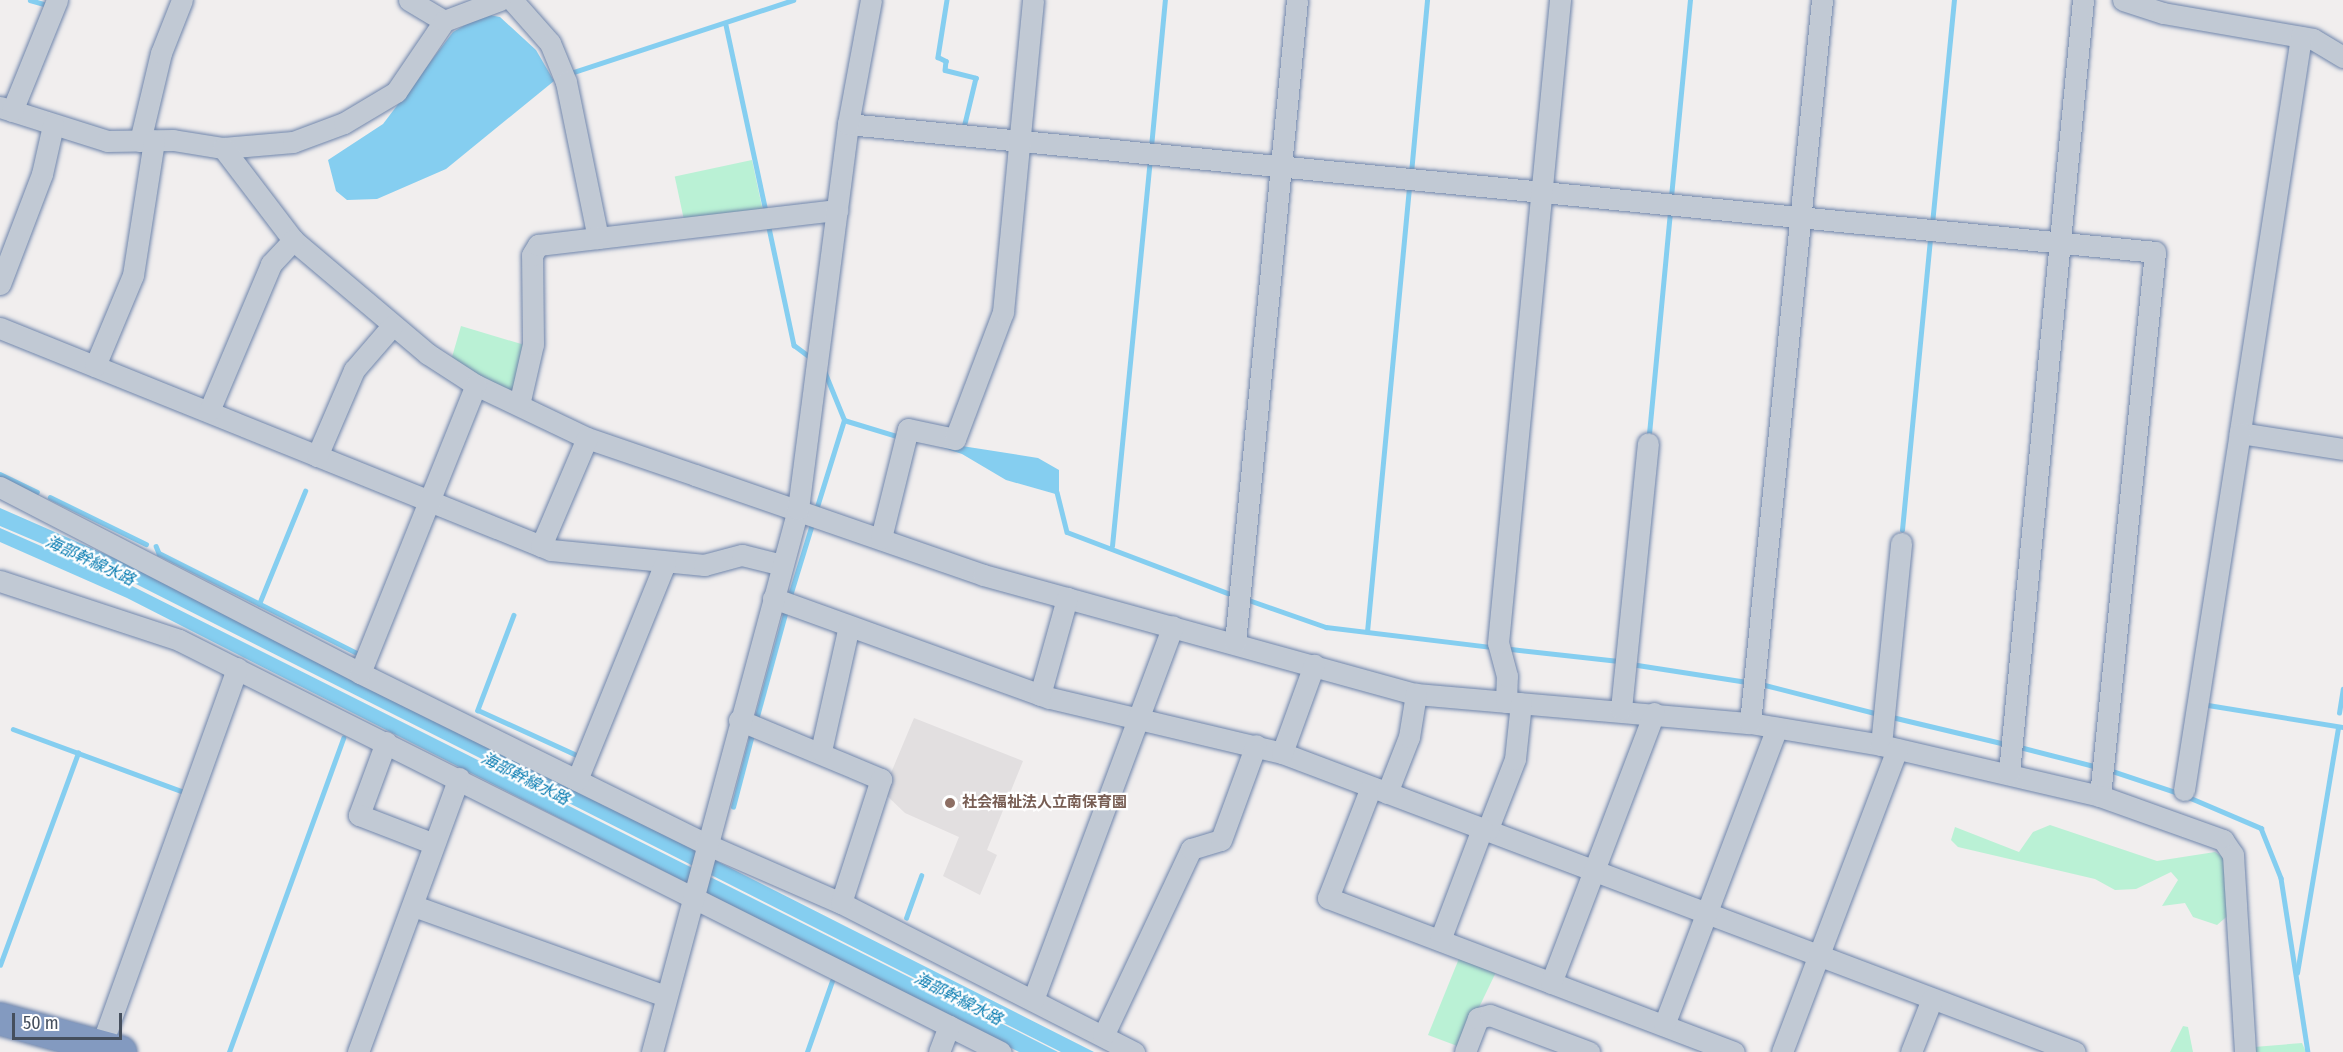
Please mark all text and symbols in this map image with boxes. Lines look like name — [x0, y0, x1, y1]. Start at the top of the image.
water label: 海部幹線水路 — [42, 532, 138, 590]
water label: 海部幹線水路 — [478, 749, 572, 809]
place label: 社会福祉法人立南保育園 — [962, 794, 1127, 812]
marker: 社会福祉法人立南保育園 — [943, 796, 957, 810]
water label: 海部幹線水路 — [911, 969, 1005, 1029]
scale bar — [15, 1001, 124, 1039]
text: 50 m — [23, 1012, 59, 1034]

